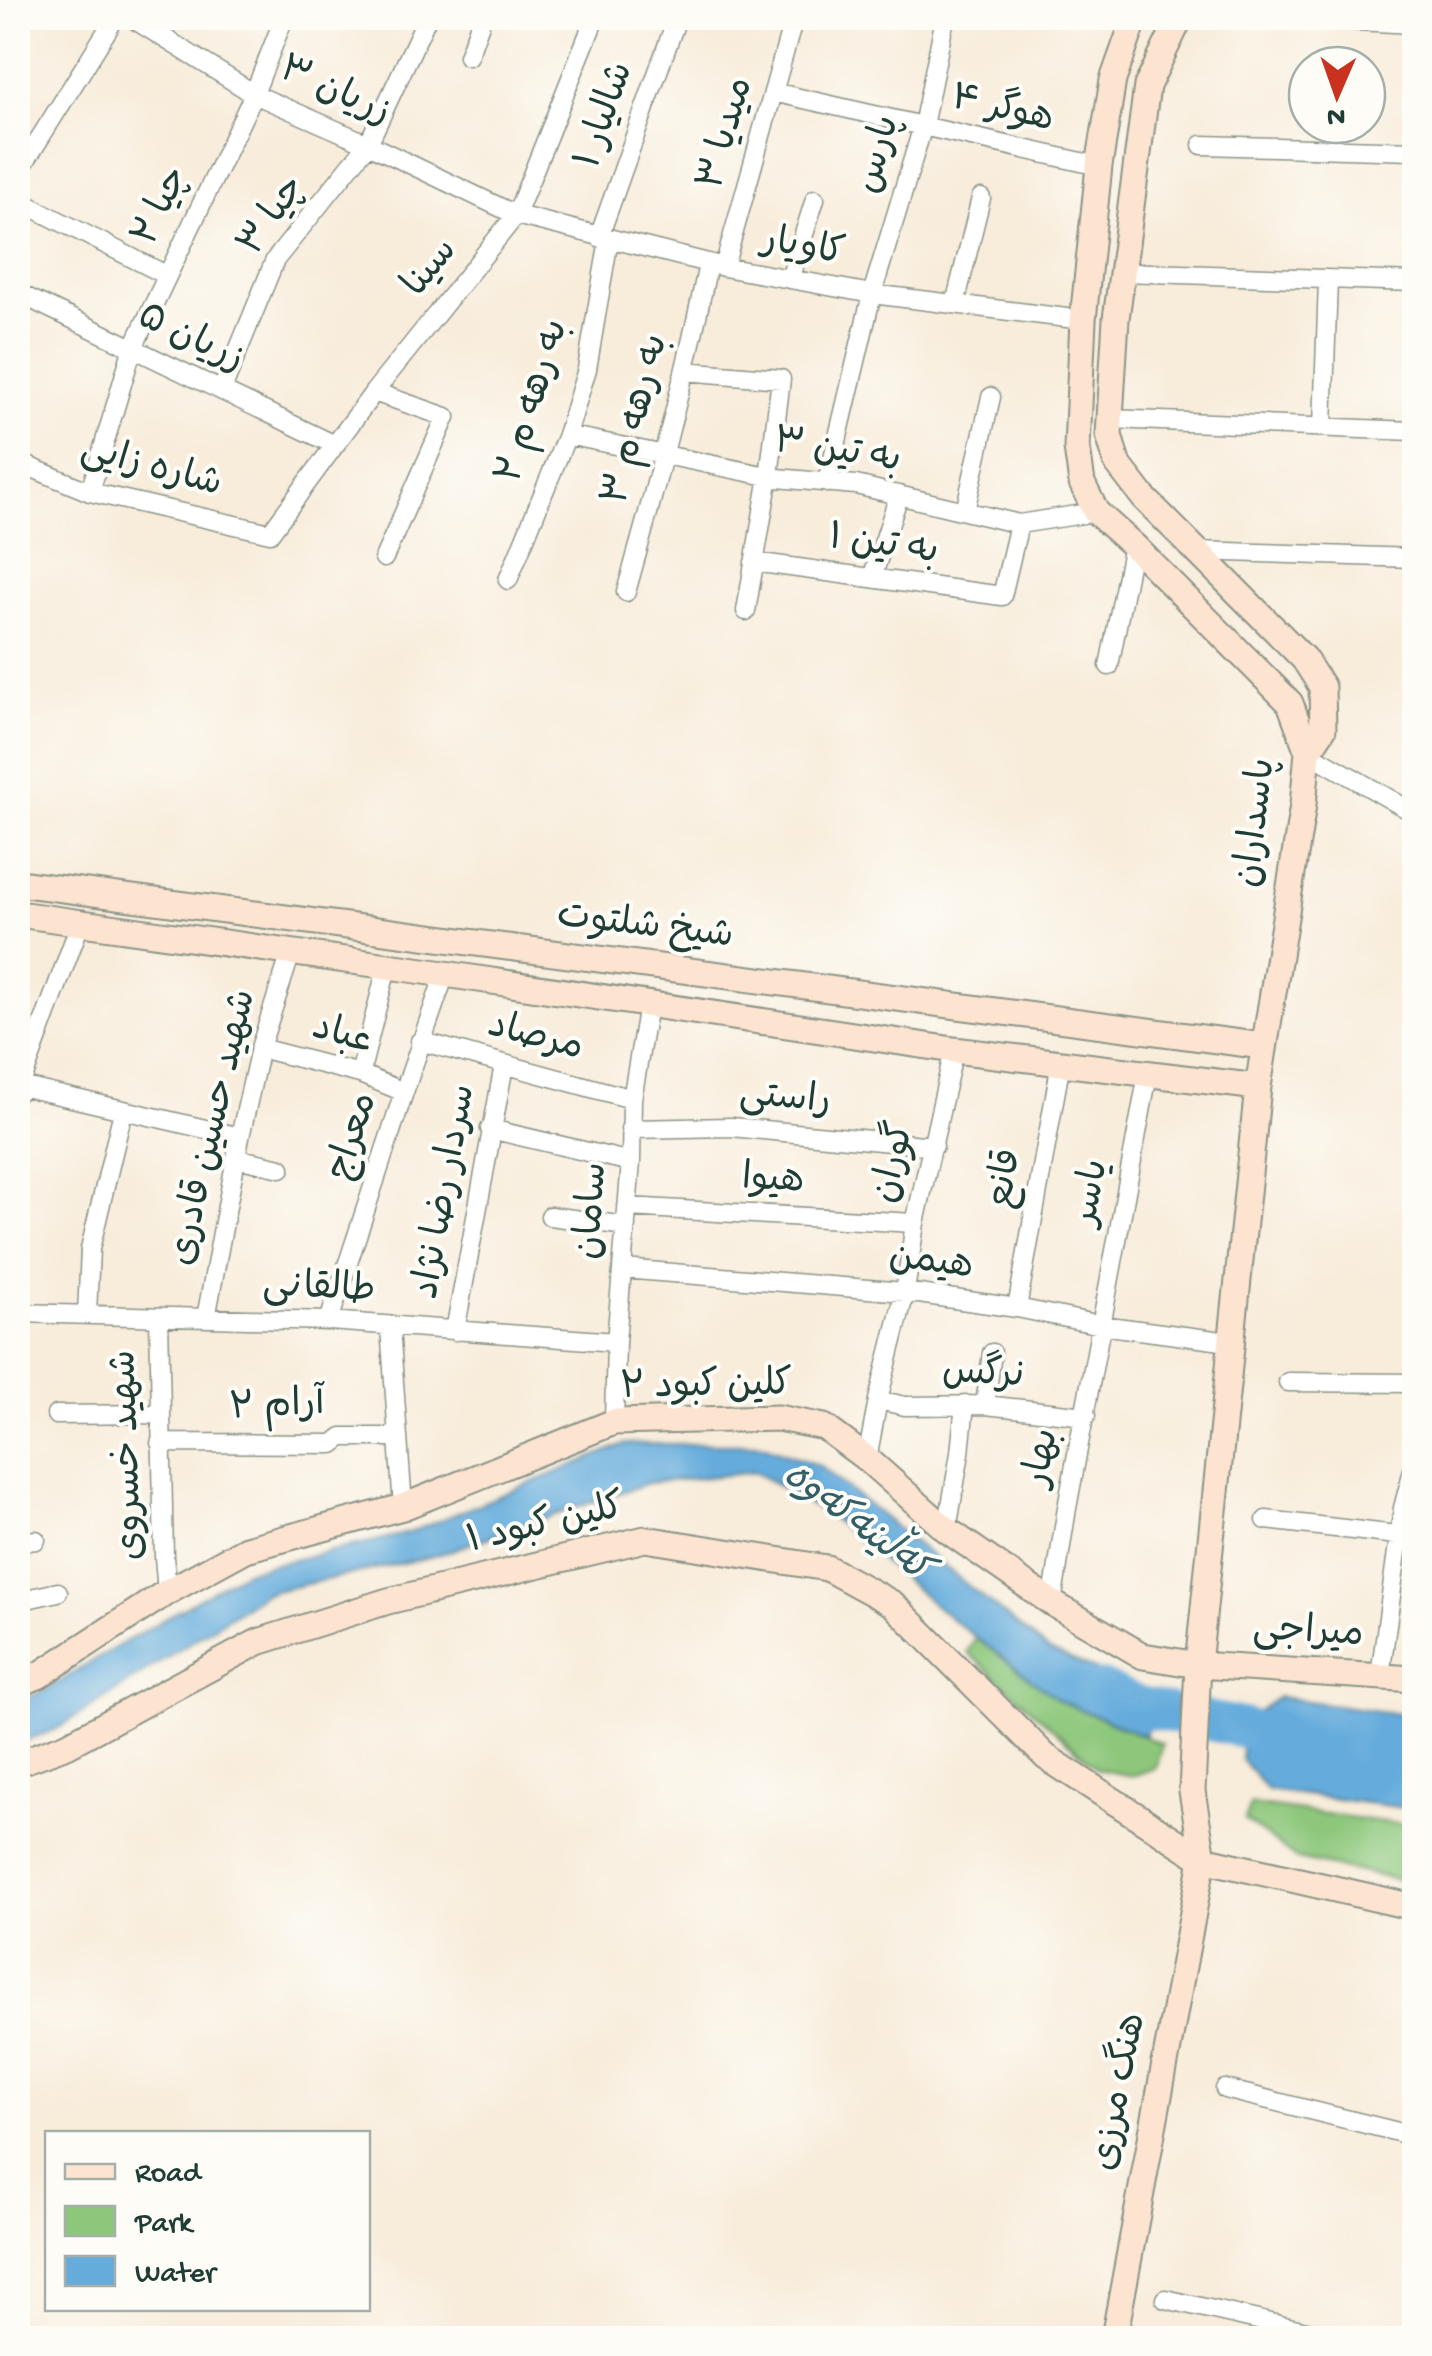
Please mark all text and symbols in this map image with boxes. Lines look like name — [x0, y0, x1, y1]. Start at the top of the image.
north arrow — [1287, 45, 1387, 145]
street label: زریان ۳ — [272, 48, 397, 137]
street label: شالیار ۱ — [567, 57, 646, 175]
street label: هوگر ۴ — [946, 72, 1059, 144]
street label: میدیا ۳ — [690, 73, 765, 195]
text: N — [1327, 99, 1346, 132]
street label: پارس — [847, 111, 912, 199]
street label: چیا ۲ — [124, 160, 201, 254]
street label: چیا ۳ — [230, 168, 317, 266]
street label: کاویار — [756, 219, 848, 278]
street label: سینا — [394, 230, 469, 307]
street label: زریان ۵ — [130, 295, 251, 384]
street label: به رهه م ۲ — [489, 315, 582, 489]
street label: به رهه م ۳ — [596, 330, 681, 510]
street label: به تین ۳ — [770, 421, 904, 485]
street label: شاره زایی — [76, 428, 227, 509]
street label: به تین ۱ — [825, 518, 941, 576]
street label: پاسداران — [1227, 756, 1288, 890]
street label: شیخ شلتوت — [554, 894, 736, 961]
street label: شهید حسین قادری — [161, 986, 268, 1270]
street label: مرصاد — [482, 1004, 588, 1073]
street label: عباد — [307, 1007, 378, 1067]
street label: راستی — [737, 1073, 833, 1126]
street label: سردار رضا نژاد — [406, 1081, 488, 1303]
street label: معراج — [319, 1088, 390, 1186]
street label: گوران — [860, 1117, 927, 1208]
street label: قانع — [979, 1146, 1034, 1212]
street label: یاسر — [1063, 1156, 1121, 1233]
street label: هیوا — [741, 1157, 805, 1206]
street label: سامان — [568, 1161, 619, 1261]
street label: هیمن — [886, 1237, 976, 1291]
street label: طالقانی — [261, 1264, 377, 1315]
street label: نرگس — [941, 1346, 1025, 1400]
street label: شهید خسروی — [104, 1349, 156, 1561]
street label: کلین کبود ۲ — [619, 1364, 793, 1411]
street label: آرام ۲ — [228, 1379, 328, 1433]
street label: بهار — [1015, 1425, 1071, 1493]
water label: کەڵینەکەوە — [772, 1445, 950, 1599]
street label: کلین کبود ۱ — [463, 1486, 629, 1565]
street label: میراجی — [1251, 1608, 1365, 1659]
street label: هنگ مرزی — [1078, 2008, 1158, 2175]
legend — [45, 2131, 370, 2311]
text: Road — [135, 2158, 203, 2193]
text: Park — [134, 2208, 195, 2243]
text: Water — [135, 2258, 218, 2293]

